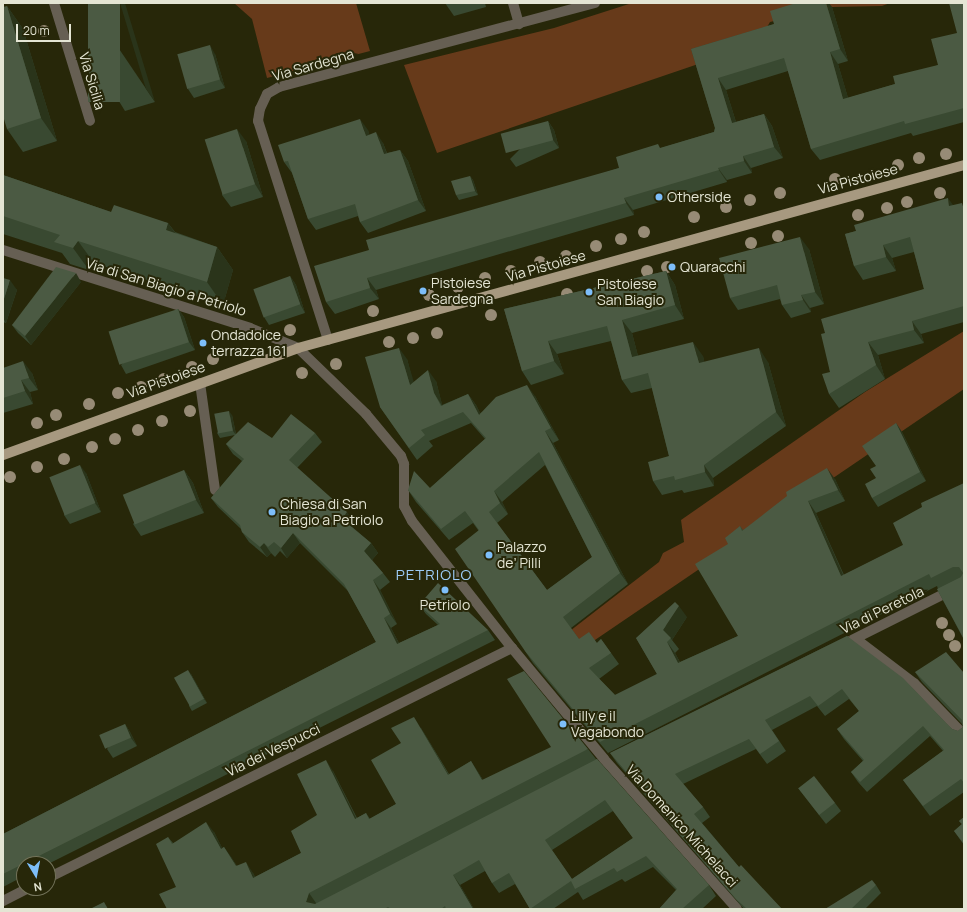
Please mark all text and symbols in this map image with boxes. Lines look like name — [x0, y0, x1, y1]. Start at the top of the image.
scale bar — [18, 16, 73, 42]
text: 20 m — [23, 22, 50, 39]
street label: Via Sardegna — [270, 45, 356, 85]
street label: Via Sicilia — [75, 50, 109, 112]
street label: Via Pistoiese — [816, 160, 900, 198]
place label: Otherside — [667, 189, 731, 205]
marker: Otherside — [654, 192, 664, 202]
street label: Via Pistoiese — [504, 247, 588, 285]
street label: Via di San Biagio a Petriolo — [84, 255, 248, 319]
place label: Quaracchi — [680, 259, 746, 275]
marker: Quaracchi — [667, 262, 677, 272]
place label: Pistoiese Sardegna — [431, 275, 493, 308]
place label: Pistoiese San Biagio — [597, 276, 664, 308]
marker: Pistoiese Sardegna — [418, 286, 428, 296]
marker: Pistoiese San Biagio — [584, 287, 594, 297]
place label: Ondadolce terrazza 161 — [211, 327, 286, 360]
marker: Ondadolce terrazza 161 — [198, 338, 208, 348]
street label: Via Pistoiese — [125, 358, 207, 402]
place label: Chiesa di San Biagio a Petriolo — [280, 496, 383, 528]
marker: Chiesa di San Biagio a Petriolo — [267, 507, 277, 517]
place label: Palazzo de’ Pilli — [497, 539, 546, 572]
marker: Palazzo de’ Pilli — [484, 550, 494, 560]
district label: PETRIOLO — [396, 566, 472, 584]
street label: Via di Peretola — [838, 583, 926, 637]
marker: Petriolo — [440, 585, 450, 595]
place label: Petriolo — [420, 597, 470, 613]
place label: Lilly e il Vagabondo — [571, 708, 644, 740]
marker: Lilly e il Vagabondo — [558, 719, 568, 729]
street label: Via dei Vespucci — [223, 720, 323, 780]
street label: Via Domenico Michelacci — [623, 762, 741, 890]
north arrow — [16, 856, 56, 896]
text: N — [33, 879, 43, 895]

